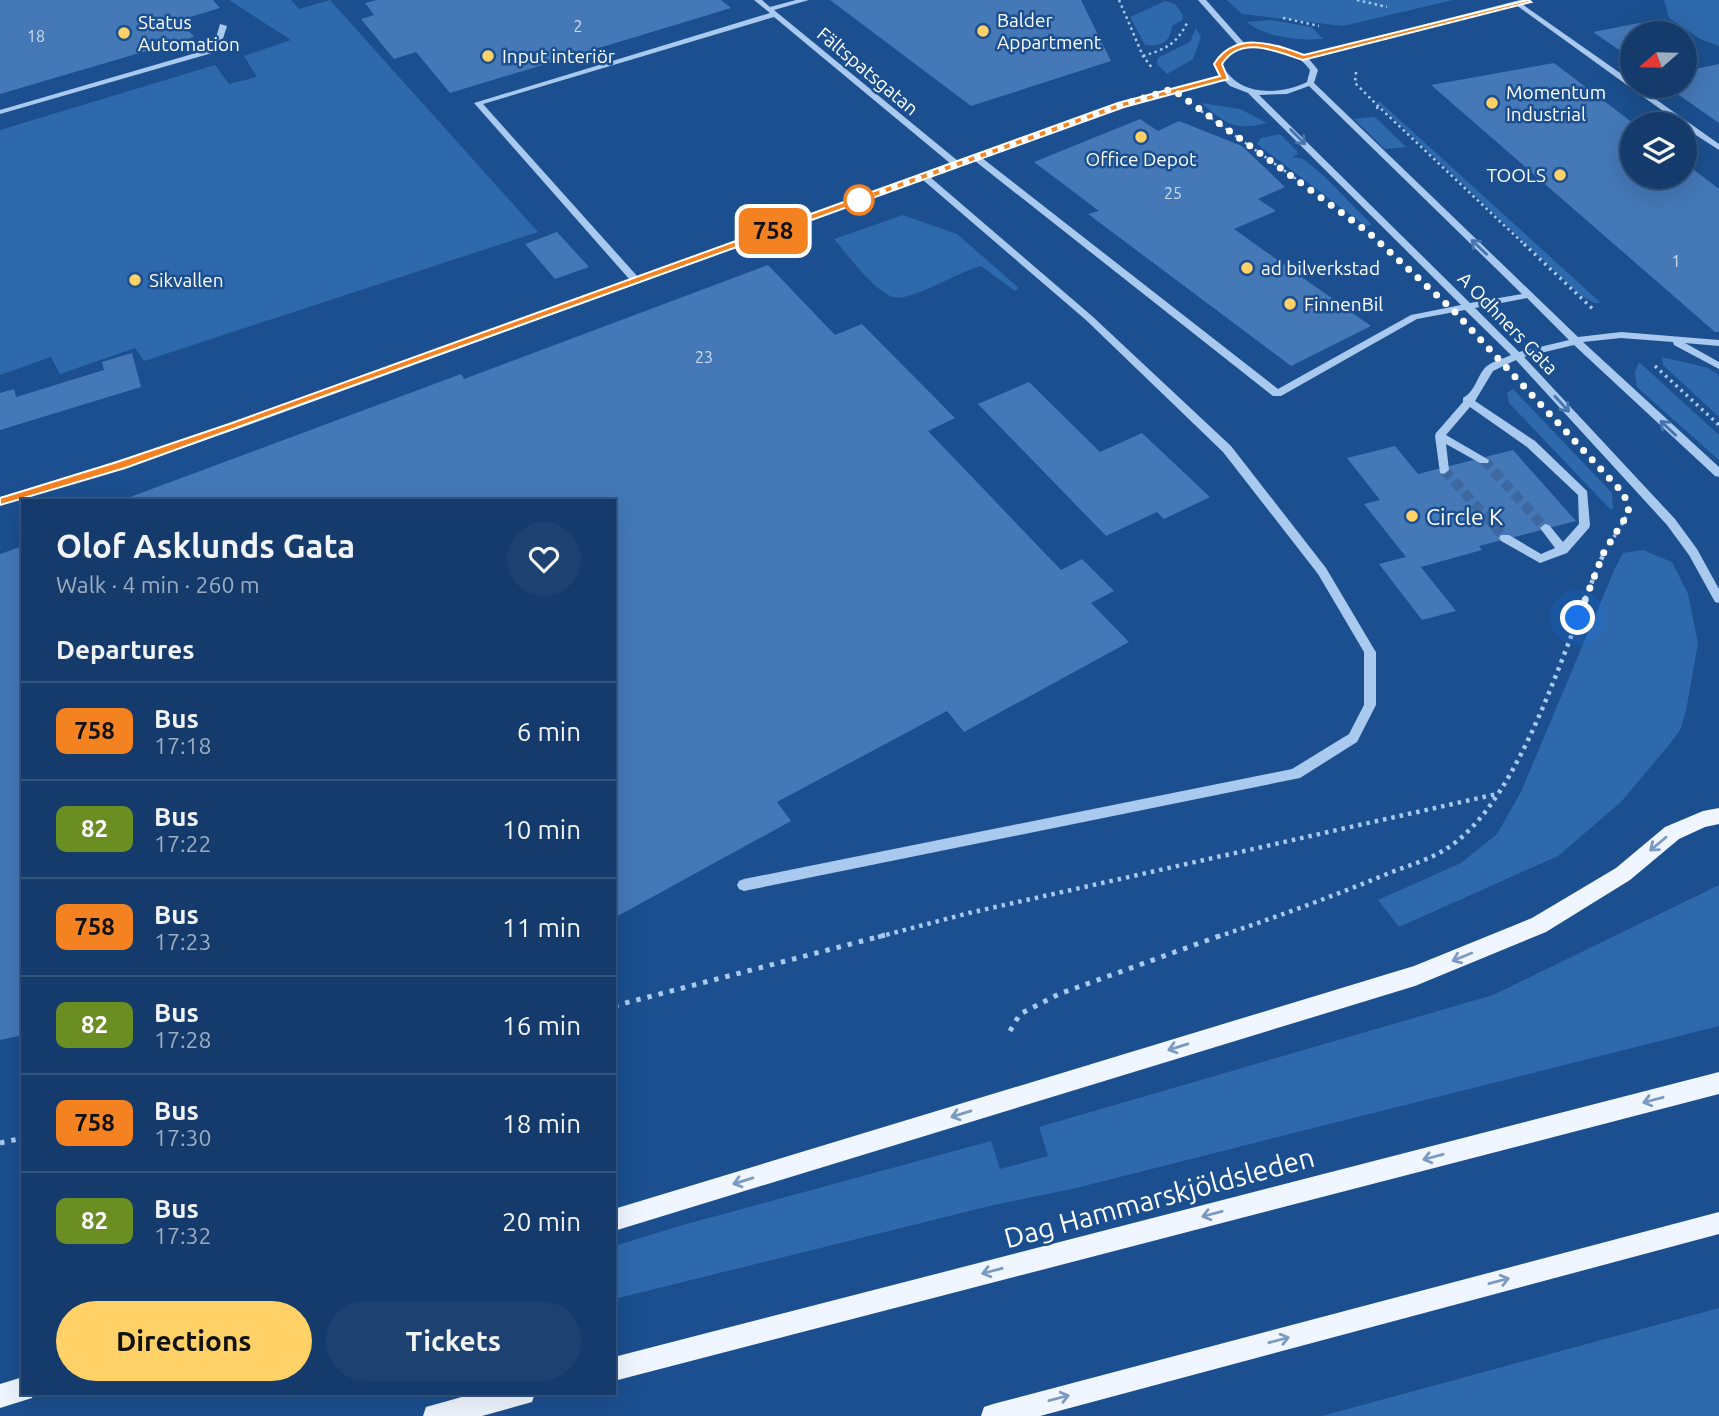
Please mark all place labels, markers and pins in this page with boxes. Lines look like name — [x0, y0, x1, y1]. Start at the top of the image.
place label: Balder Appartment — [997, 9, 1102, 53]
place label: Status Automation — [138, 11, 240, 55]
marker: Balder Appartment — [975, 23, 991, 39]
marker: Status Automation — [116, 25, 132, 41]
place label: Input interiör — [502, 45, 615, 67]
marker: Input interiör — [480, 48, 496, 64]
place label: Momentum Industrial — [1506, 81, 1606, 125]
marker: Momentum Industrial — [1484, 95, 1500, 111]
marker: Office Depot — [1133, 129, 1149, 145]
place label: Office Depot — [1085, 148, 1197, 170]
place label: TOOLS — [1486, 164, 1546, 186]
marker: TOOLS — [1552, 167, 1568, 183]
unlabelled marker — [844, 185, 874, 215]
place label: ad bilverkstad — [1261, 257, 1380, 279]
marker: ad bilverkstad — [1239, 260, 1255, 276]
place label: Sikvallen — [149, 269, 224, 291]
marker: Sikvallen — [127, 272, 143, 288]
place label: FinnenBil — [1304, 293, 1383, 315]
marker: FinnenBil — [1282, 296, 1298, 312]
place label: Circle K — [1426, 504, 1503, 529]
marker: Circle K — [1404, 508, 1420, 524]

